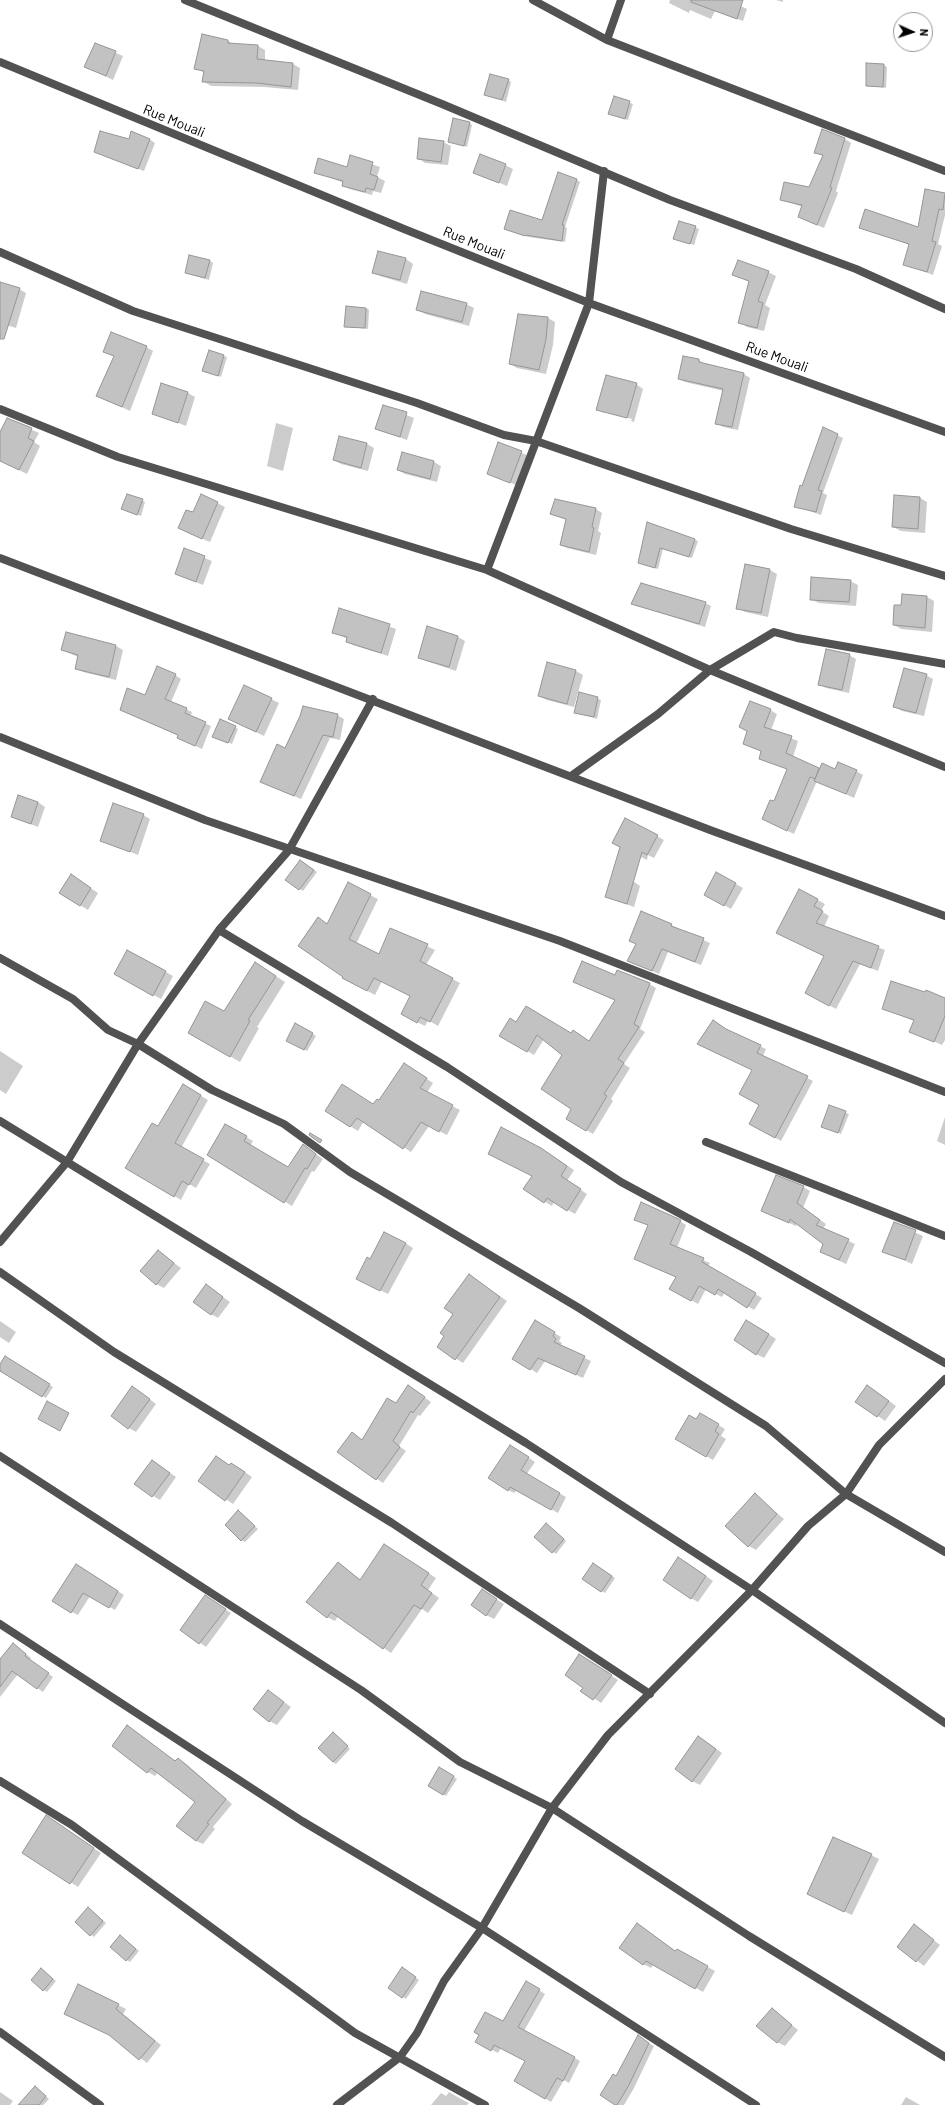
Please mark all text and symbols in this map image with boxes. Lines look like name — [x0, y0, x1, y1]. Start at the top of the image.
north arrow — [893, 12, 933, 52]
text: N — [918, 29, 931, 37]
street label: Rue Mouali — [141, 101, 207, 141]
street label: Rue Mouali — [441, 223, 507, 263]
street label: Rue Mouali — [743, 338, 811, 376]

